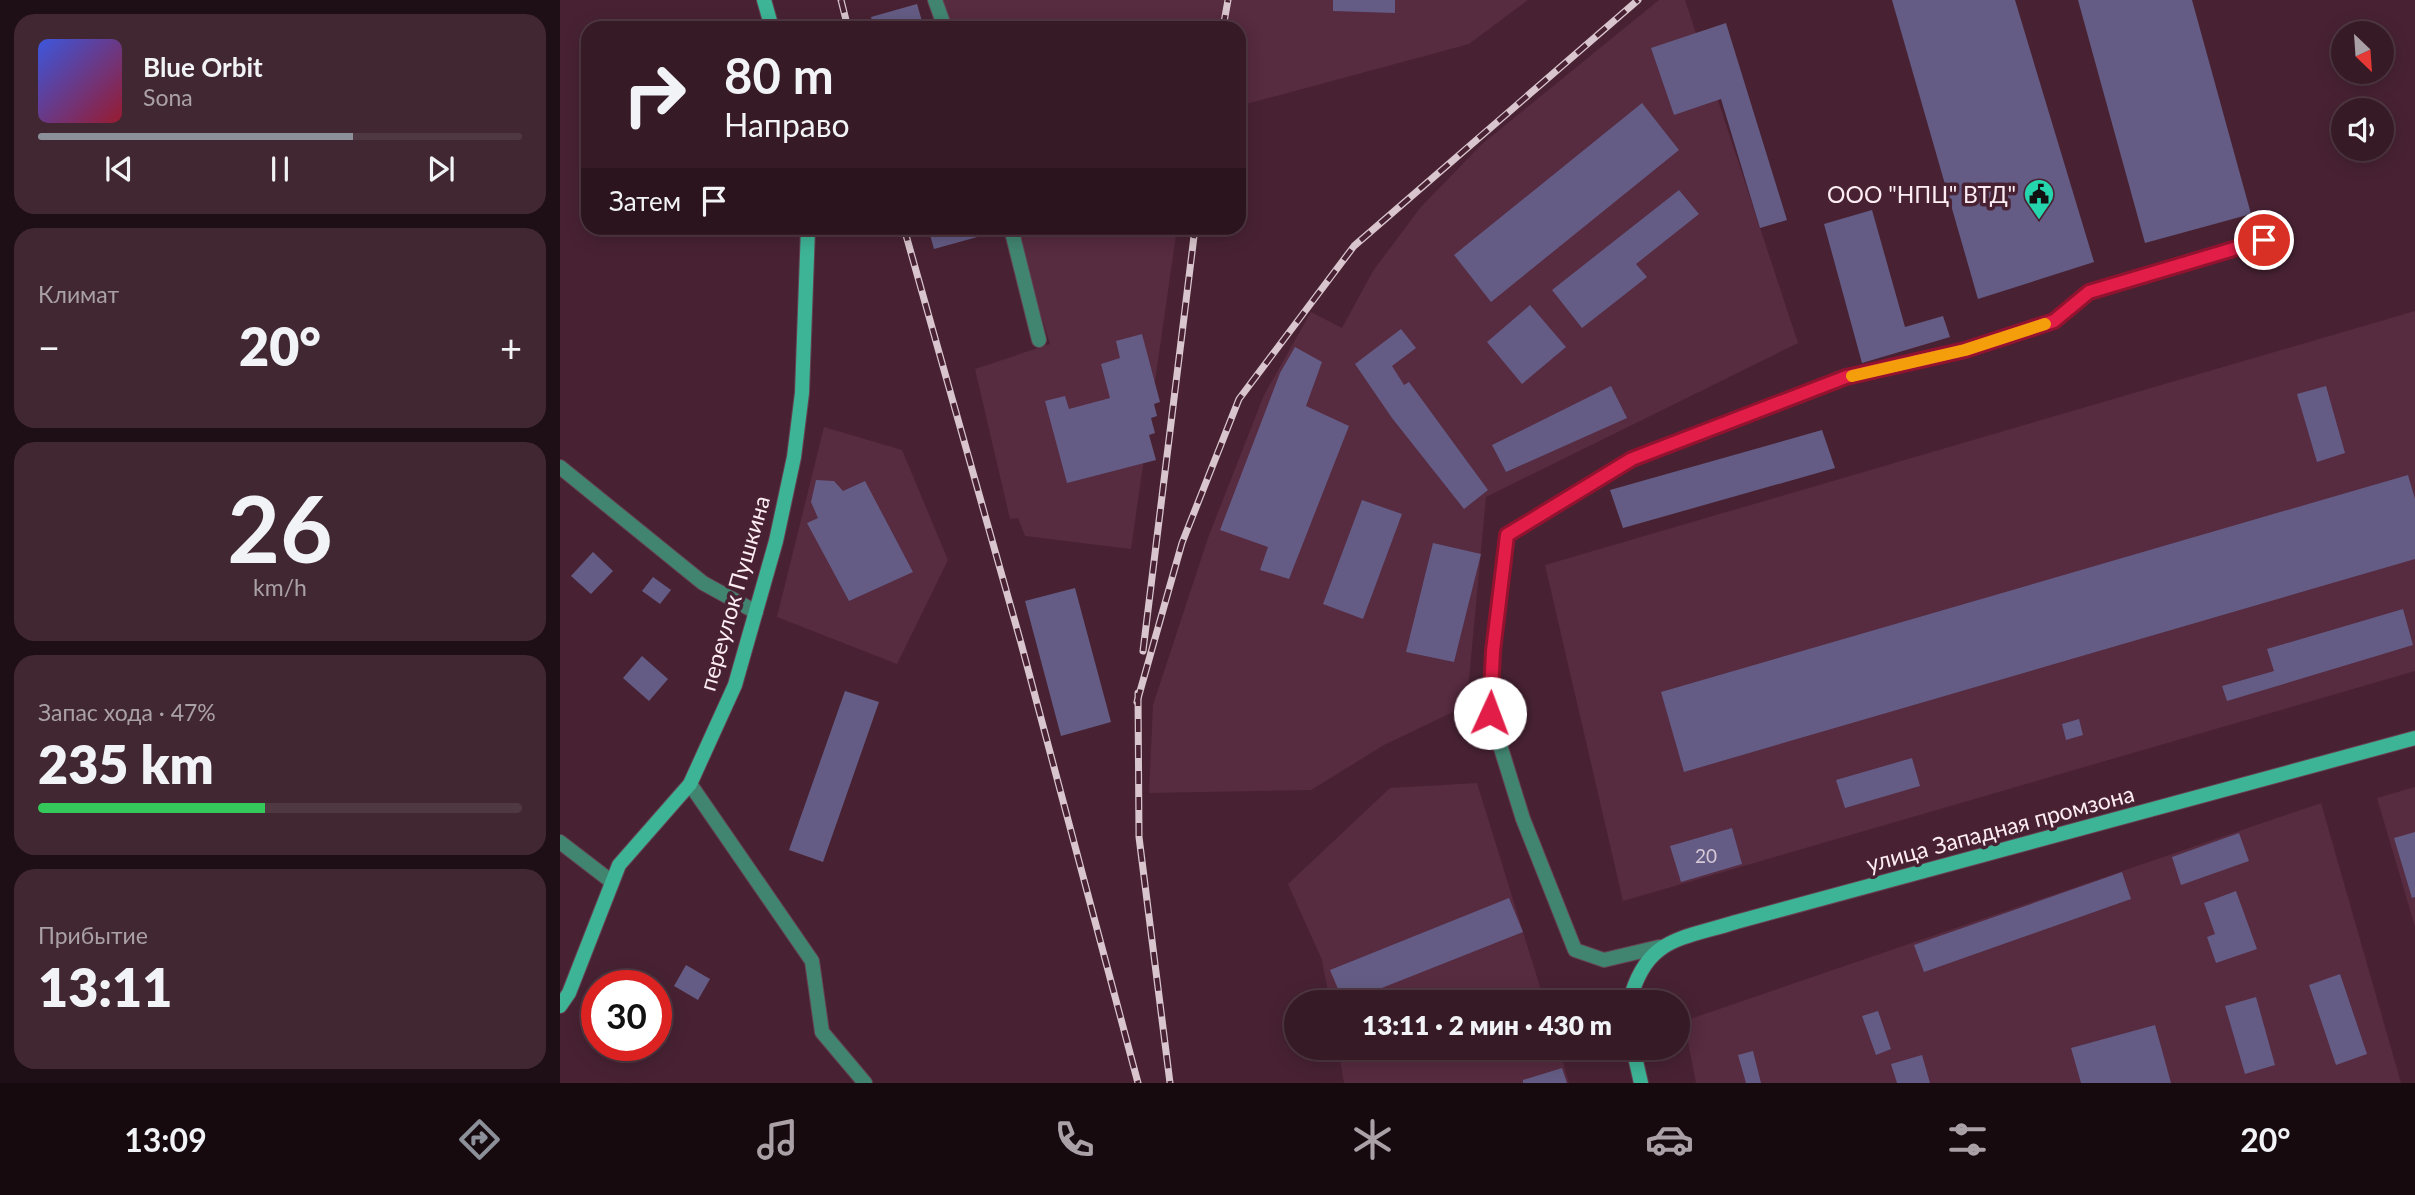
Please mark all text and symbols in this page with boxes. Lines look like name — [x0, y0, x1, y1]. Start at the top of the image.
north arrow — [2331, 21, 2394, 84]
map controls — [2331, 21, 2394, 161]
text: 80 m — [724, 46, 834, 104]
icon: right — [609, 49, 700, 140]
text: Blue Orbit — [143, 51, 263, 83]
text: Sona — [143, 83, 193, 111]
button: sound — [2331, 98, 2394, 161]
text: Направо — [724, 105, 850, 144]
icon: previous — [100, 150, 138, 188]
icon: pause — [261, 150, 299, 188]
icon: next — [422, 150, 460, 188]
public building icon: ООО "НПЦ" ВТД" — [2022, 177, 2056, 221]
place label: ООО "НПЦ" ВТД" — [1827, 180, 2016, 208]
icon: arrive — [695, 182, 733, 220]
text: Затем — [609, 185, 681, 217]
pin — [2234, 210, 2294, 270]
icon: arrive — [2245, 221, 2283, 259]
text: Климат — [38, 280, 119, 308]
text: 20° — [239, 315, 321, 377]
text: − — [38, 324, 60, 370]
text: + — [500, 324, 522, 370]
text: 26 — [227, 473, 333, 582]
street label: переулок Пушкина — [693, 492, 775, 694]
text: km/h — [253, 573, 307, 601]
position arrow — [1453, 676, 1527, 750]
text: Запас хода · 47% — [38, 698, 216, 726]
text: 235 km — [38, 733, 214, 795]
street label: улица Западная промзона — [1863, 779, 2137, 877]
house number: 20 — [1695, 844, 1717, 867]
text: Прибытие — [38, 921, 148, 949]
text: 13:11 — [38, 956, 172, 1018]
speed limit sign: 30 — [581, 970, 672, 1061]
text: 13:11 · 2 мин · 430 m — [1362, 1009, 1612, 1041]
icon: directions — [455, 1115, 504, 1164]
icon: music — [753, 1115, 802, 1164]
icon: phone — [1050, 1115, 1099, 1164]
icon: climate — [1348, 1115, 1397, 1164]
icon: car — [1645, 1115, 1694, 1164]
icon: filters — [1943, 1115, 1992, 1164]
text: 13:09 — [124, 1120, 207, 1159]
text: 20° — [2240, 1120, 2291, 1159]

